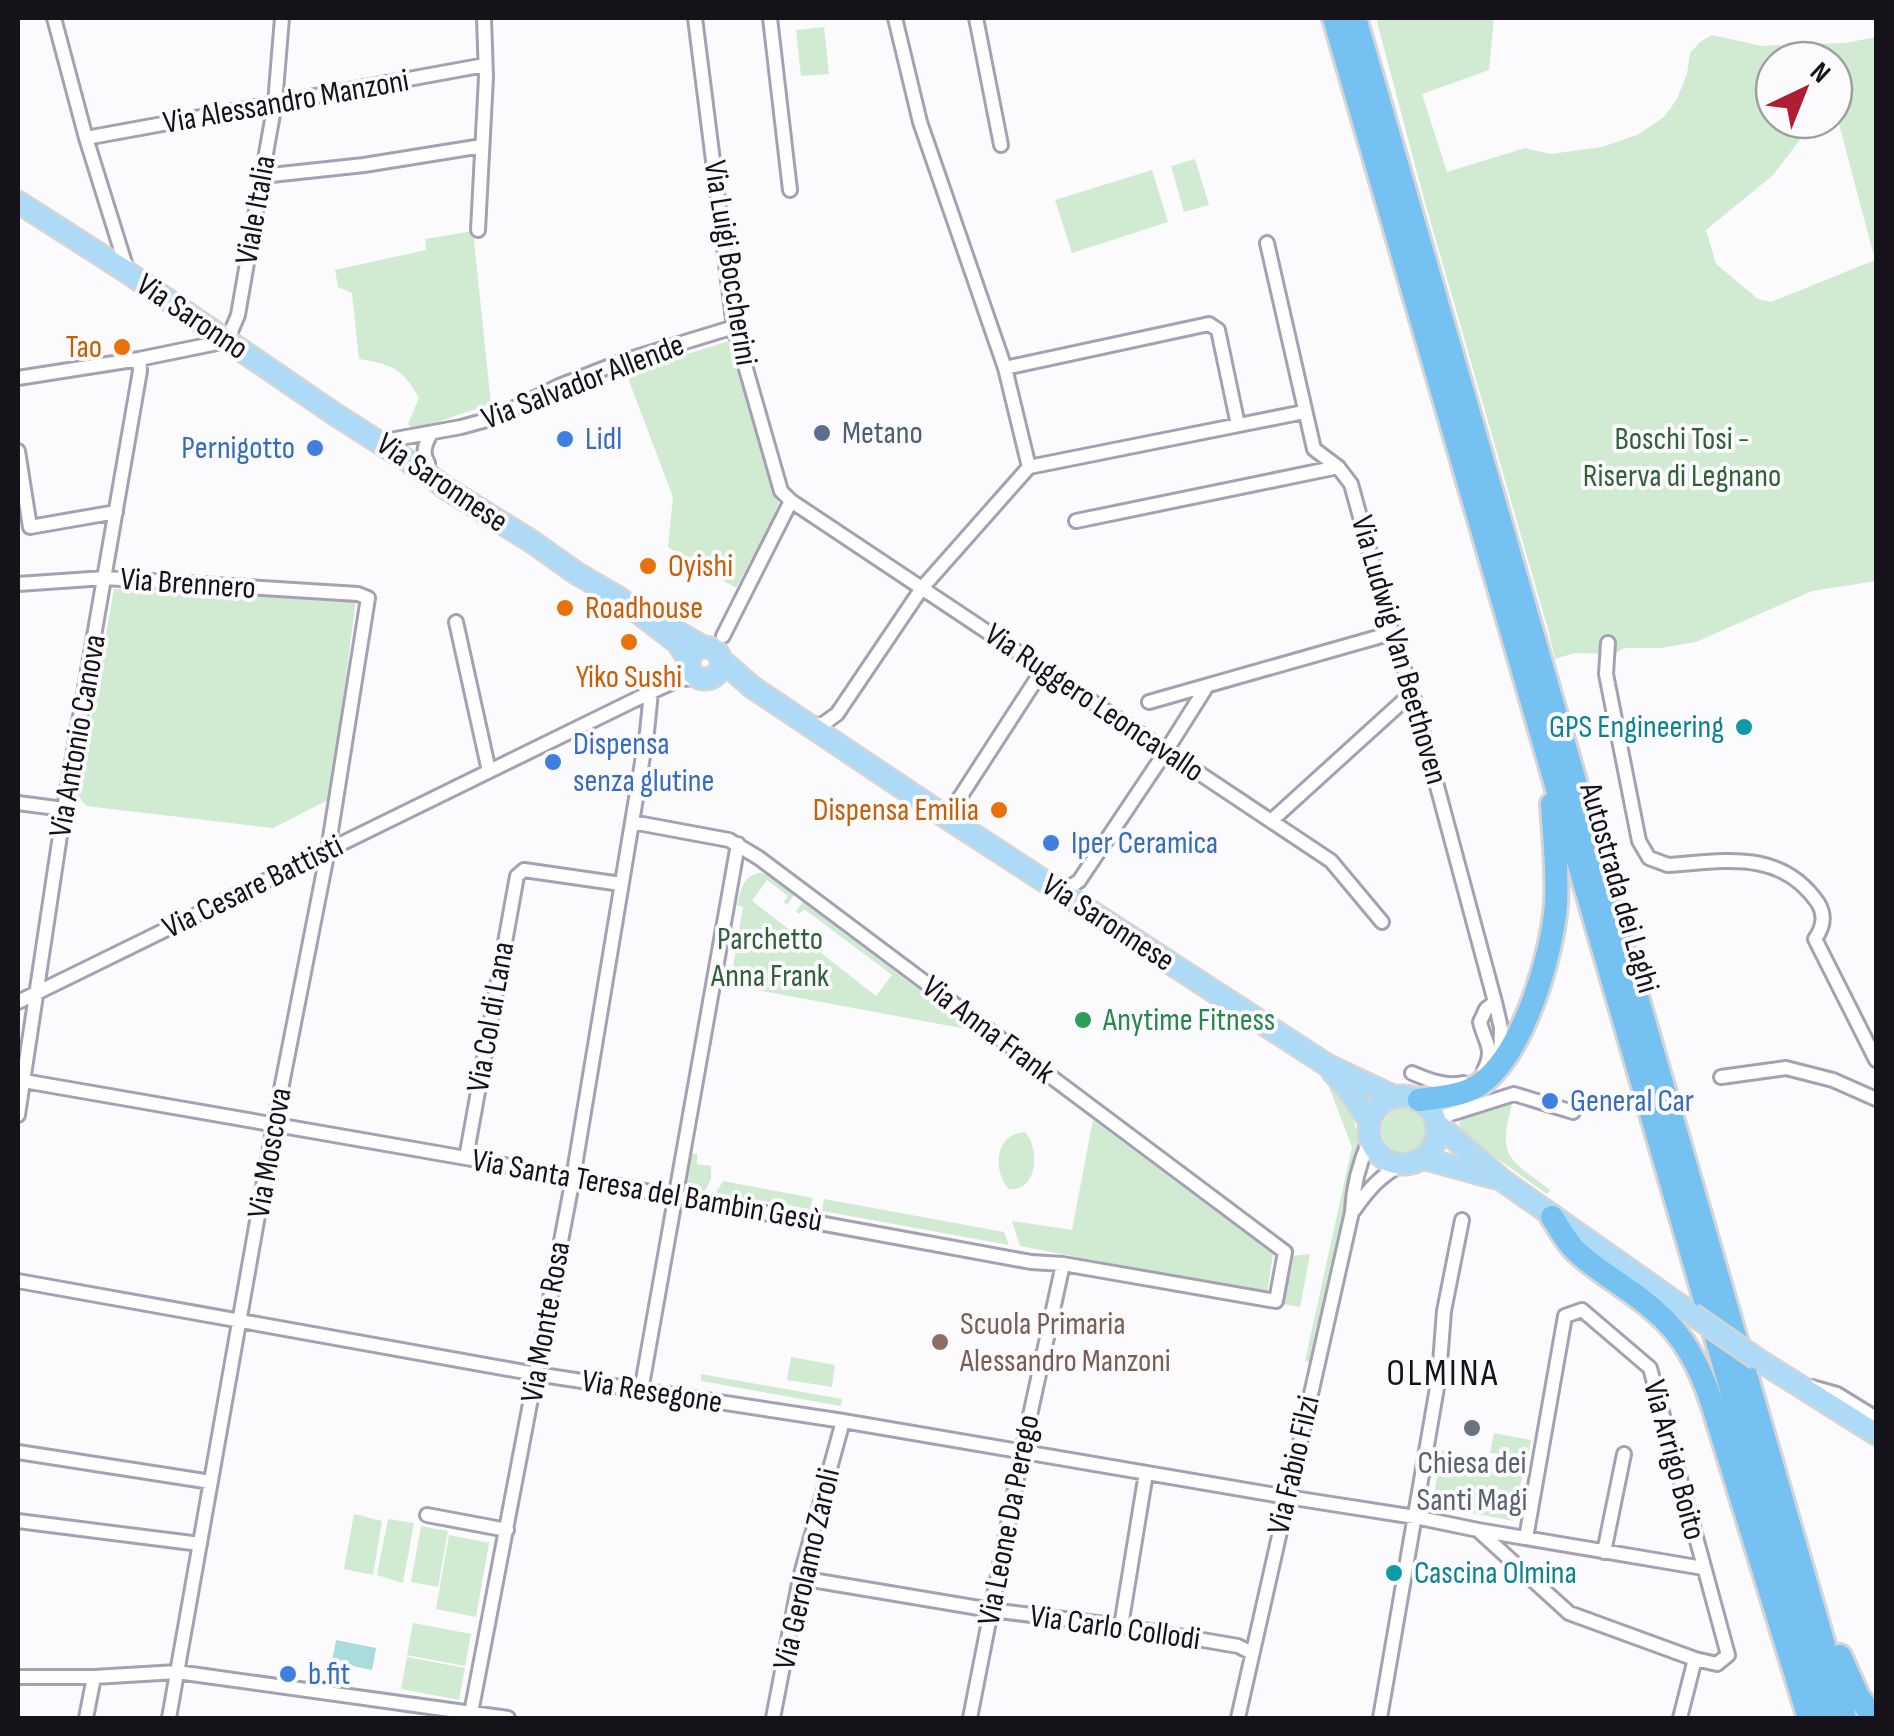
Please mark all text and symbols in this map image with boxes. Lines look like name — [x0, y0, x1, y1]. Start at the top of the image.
north arrow — [1754, 40, 1854, 140]
text: N — [1803, 56, 1837, 90]
street label: Via Alessandro Manzoni — [160, 61, 412, 143]
street label: Viale Italia — [227, 153, 285, 267]
street label: Via Luigi Boccherini — [695, 158, 765, 368]
street label: Via Saronno — [129, 265, 255, 369]
street label: Via Salvador Allende — [476, 326, 690, 438]
place label: Tao — [66, 328, 102, 367]
marker: Tao — [111, 336, 133, 358]
place label: Metano — [842, 414, 923, 453]
place label: Lidl — [585, 420, 622, 459]
park label: Boschi Tosi - Riserva di Legnano — [1583, 420, 1781, 496]
marker: Metano — [811, 422, 833, 444]
street label: Via Saronnese — [369, 425, 515, 541]
marker: Lidl — [554, 428, 576, 450]
place label: Pernigotto — [181, 429, 295, 468]
marker: Pernigotto — [304, 437, 326, 459]
street label: Via Ludwig Van Beethoven — [1342, 511, 1456, 789]
place label: Oyishi — [668, 547, 733, 586]
marker: Oyishi — [637, 555, 659, 577]
street label: Via Brennero — [119, 560, 257, 608]
place label: Roadhouse — [585, 589, 703, 628]
marker: Roadhouse — [554, 597, 576, 619]
street label: Via Ruggero Leoncavallo — [977, 615, 1211, 791]
marker: Yiko Sushi — [618, 631, 640, 653]
street label: Via Antonio Canova — [41, 632, 115, 840]
place label: Yiko Sushi — [576, 658, 682, 697]
place label: GPS Engineering — [1549, 708, 1724, 747]
marker: GPS Engineering — [1733, 716, 1755, 738]
place label: Dispensa senza glutine — [573, 725, 714, 801]
marker: Dispensa senza glutine — [542, 751, 564, 773]
street label: Autostrada dei Laghi — [1570, 778, 1668, 998]
place label: Dispensa Emilia — [813, 791, 979, 830]
marker: Dispensa Emilia — [988, 799, 1010, 821]
place label: Iper Ceramica — [1071, 824, 1218, 863]
street label: Via Cesare Battisti — [157, 827, 349, 947]
marker: Iper Ceramica — [1040, 832, 1062, 854]
street label: Via Saronnese — [1034, 866, 1182, 980]
park label: Parchetto Anna Frank — [710, 920, 829, 996]
street label: Via Col di Lana — [459, 939, 523, 1095]
street label: Via Anna Frank — [914, 968, 1062, 1092]
place label: Anytime Fitness — [1102, 1001, 1275, 1040]
marker: Anytime Fitness — [1072, 1009, 1094, 1031]
place label: General Car — [1570, 1082, 1694, 1121]
street label: Via Moscova — [239, 1085, 301, 1221]
marker: General Car — [1539, 1090, 1561, 1112]
street label: Via Santa Teresa del Bambin Gesù — [469, 1141, 825, 1241]
street label: Via Monte Rosa — [513, 1238, 579, 1406]
place label: Scuola Primaria Alessandro Manzoni — [959, 1305, 1171, 1381]
marker: Scuola Primaria Alessandro Manzoni — [929, 1331, 951, 1353]
district label: OLMINA — [1386, 1351, 1500, 1396]
street label: Via Resegone — [579, 1362, 725, 1422]
street label: Via Arrigo Boito — [1634, 1376, 1714, 1544]
street label: Via Fabio Filzi — [1259, 1392, 1329, 1538]
street label: Via Leone Da Perego — [969, 1411, 1049, 1629]
marker: Chiesa dei Santi Magi — [1461, 1417, 1483, 1439]
place label: Chiesa dei Santi Magi — [1417, 1444, 1527, 1520]
street label: Via Gerolamo Zaroli — [765, 1464, 849, 1674]
place label: Cascina Olmina — [1414, 1554, 1577, 1593]
marker: Cascina Olmina — [1383, 1562, 1405, 1584]
street label: Via Carlo Collodi — [1027, 1597, 1203, 1659]
place label: b.fit — [308, 1655, 350, 1694]
marker: b.fit — [277, 1663, 299, 1685]

